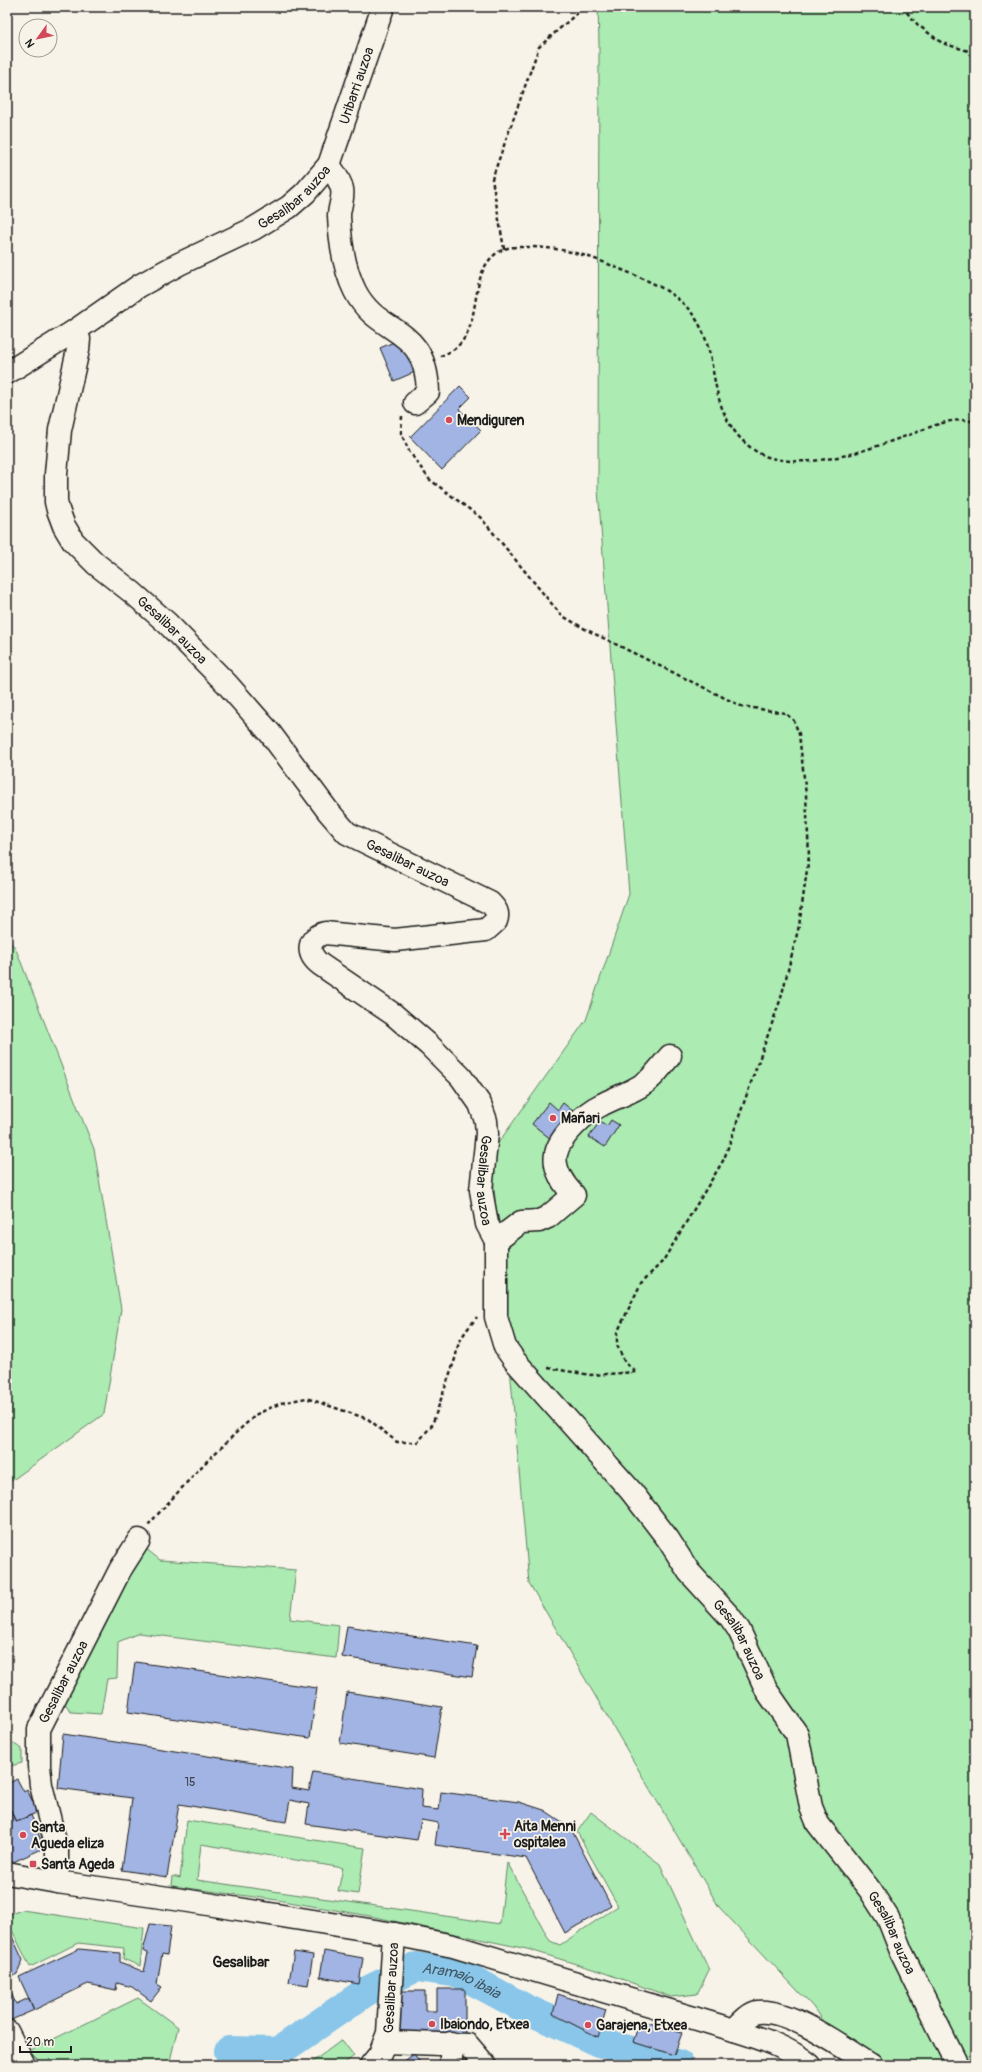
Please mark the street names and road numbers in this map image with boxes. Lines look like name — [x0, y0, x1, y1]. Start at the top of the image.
street label: Uribarri auzoa — [335, 45, 377, 126]
street label: Gesalibar auzoa — [254, 161, 334, 233]
street label: Gesalibar auzoa — [134, 592, 211, 667]
street label: Gesalibar auzoa — [363, 835, 452, 890]
street label: Gesalibar auzoa — [472, 1134, 496, 1227]
street label: Gesalibar auzoa — [709, 1596, 769, 1682]
street label: Gesalibar auzoa — [35, 1637, 91, 1726]
street label: Gesalibar auzoa — [864, 1888, 920, 1977]
street label: Gesalibar auzoa — [380, 1942, 402, 2034]

